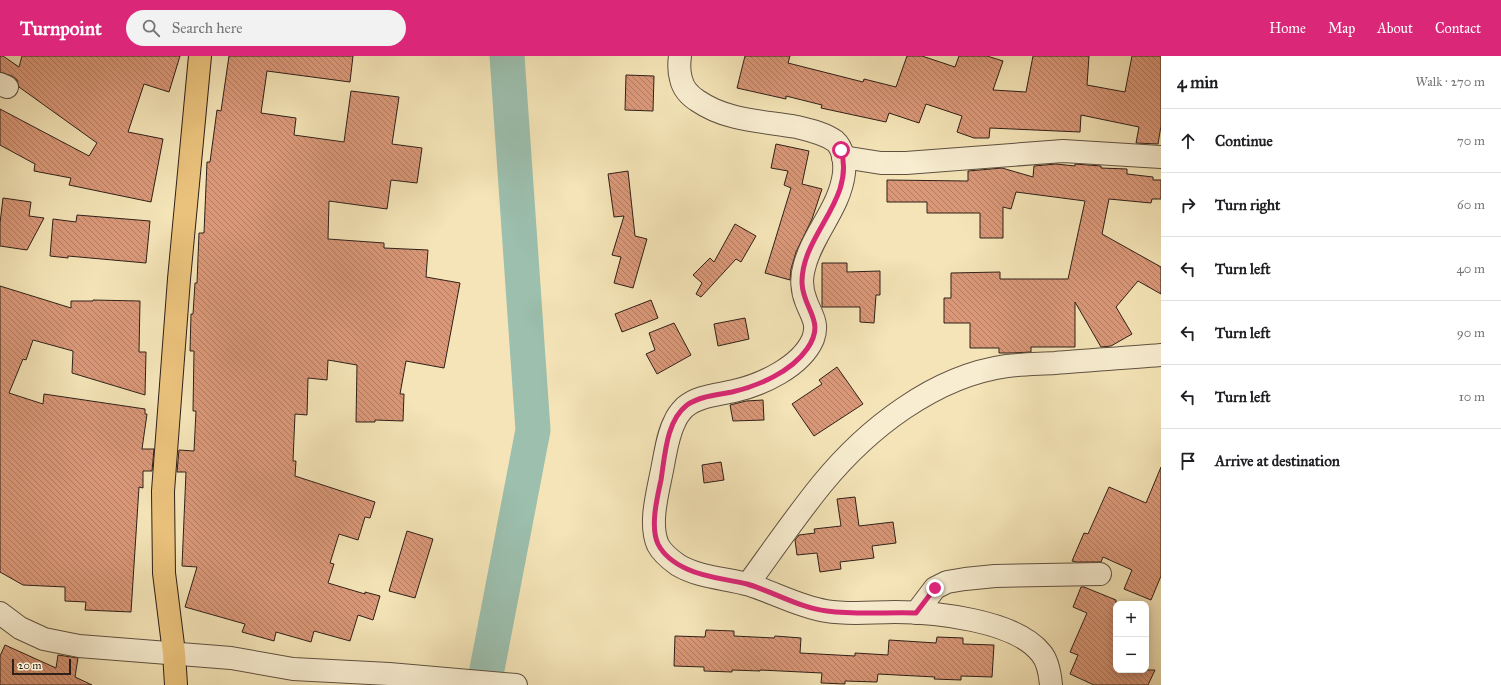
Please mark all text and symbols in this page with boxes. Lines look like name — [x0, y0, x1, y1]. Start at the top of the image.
search box — [126, 10, 406, 46]
text: Turnpoint — [20, 17, 102, 40]
icon: search — [140, 17, 162, 39]
text: Search here — [172, 19, 243, 37]
text: Home — [1269, 20, 1306, 37]
text: Map — [1328, 20, 1355, 37]
text: About — [1377, 20, 1413, 37]
text: Contact — [1435, 20, 1481, 37]
text: 4 min — [1177, 72, 1218, 93]
text: Walk · 270 m — [1416, 74, 1485, 90]
icon: ahead — [1177, 130, 1199, 152]
text: Continue — [1215, 132, 1273, 150]
text: 70 m — [1457, 133, 1485, 149]
route start — [832, 141, 850, 159]
icon: right — [1177, 194, 1199, 216]
text: Turn right — [1215, 196, 1280, 214]
text: 60 m — [1457, 197, 1485, 213]
icon: left — [1177, 258, 1199, 280]
text: Turn left — [1215, 260, 1271, 278]
text: 40 m — [1456, 261, 1485, 277]
icon: left — [1177, 322, 1199, 344]
text: Turn left — [1215, 324, 1271, 342]
text: 90 m — [1457, 325, 1485, 341]
icon: left — [1177, 386, 1199, 408]
text: Turn left — [1215, 388, 1271, 406]
text: 10 m — [1459, 389, 1485, 405]
icon: arrive — [1177, 450, 1199, 472]
text: Arrive at destination — [1215, 452, 1340, 470]
route end — [926, 579, 944, 597]
map controls — [1113, 601, 1149, 673]
button: + — [1113, 601, 1149, 637]
button: − — [1113, 637, 1149, 673]
scale bar — [12, 657, 71, 676]
text: 20 m — [18, 659, 41, 672]

